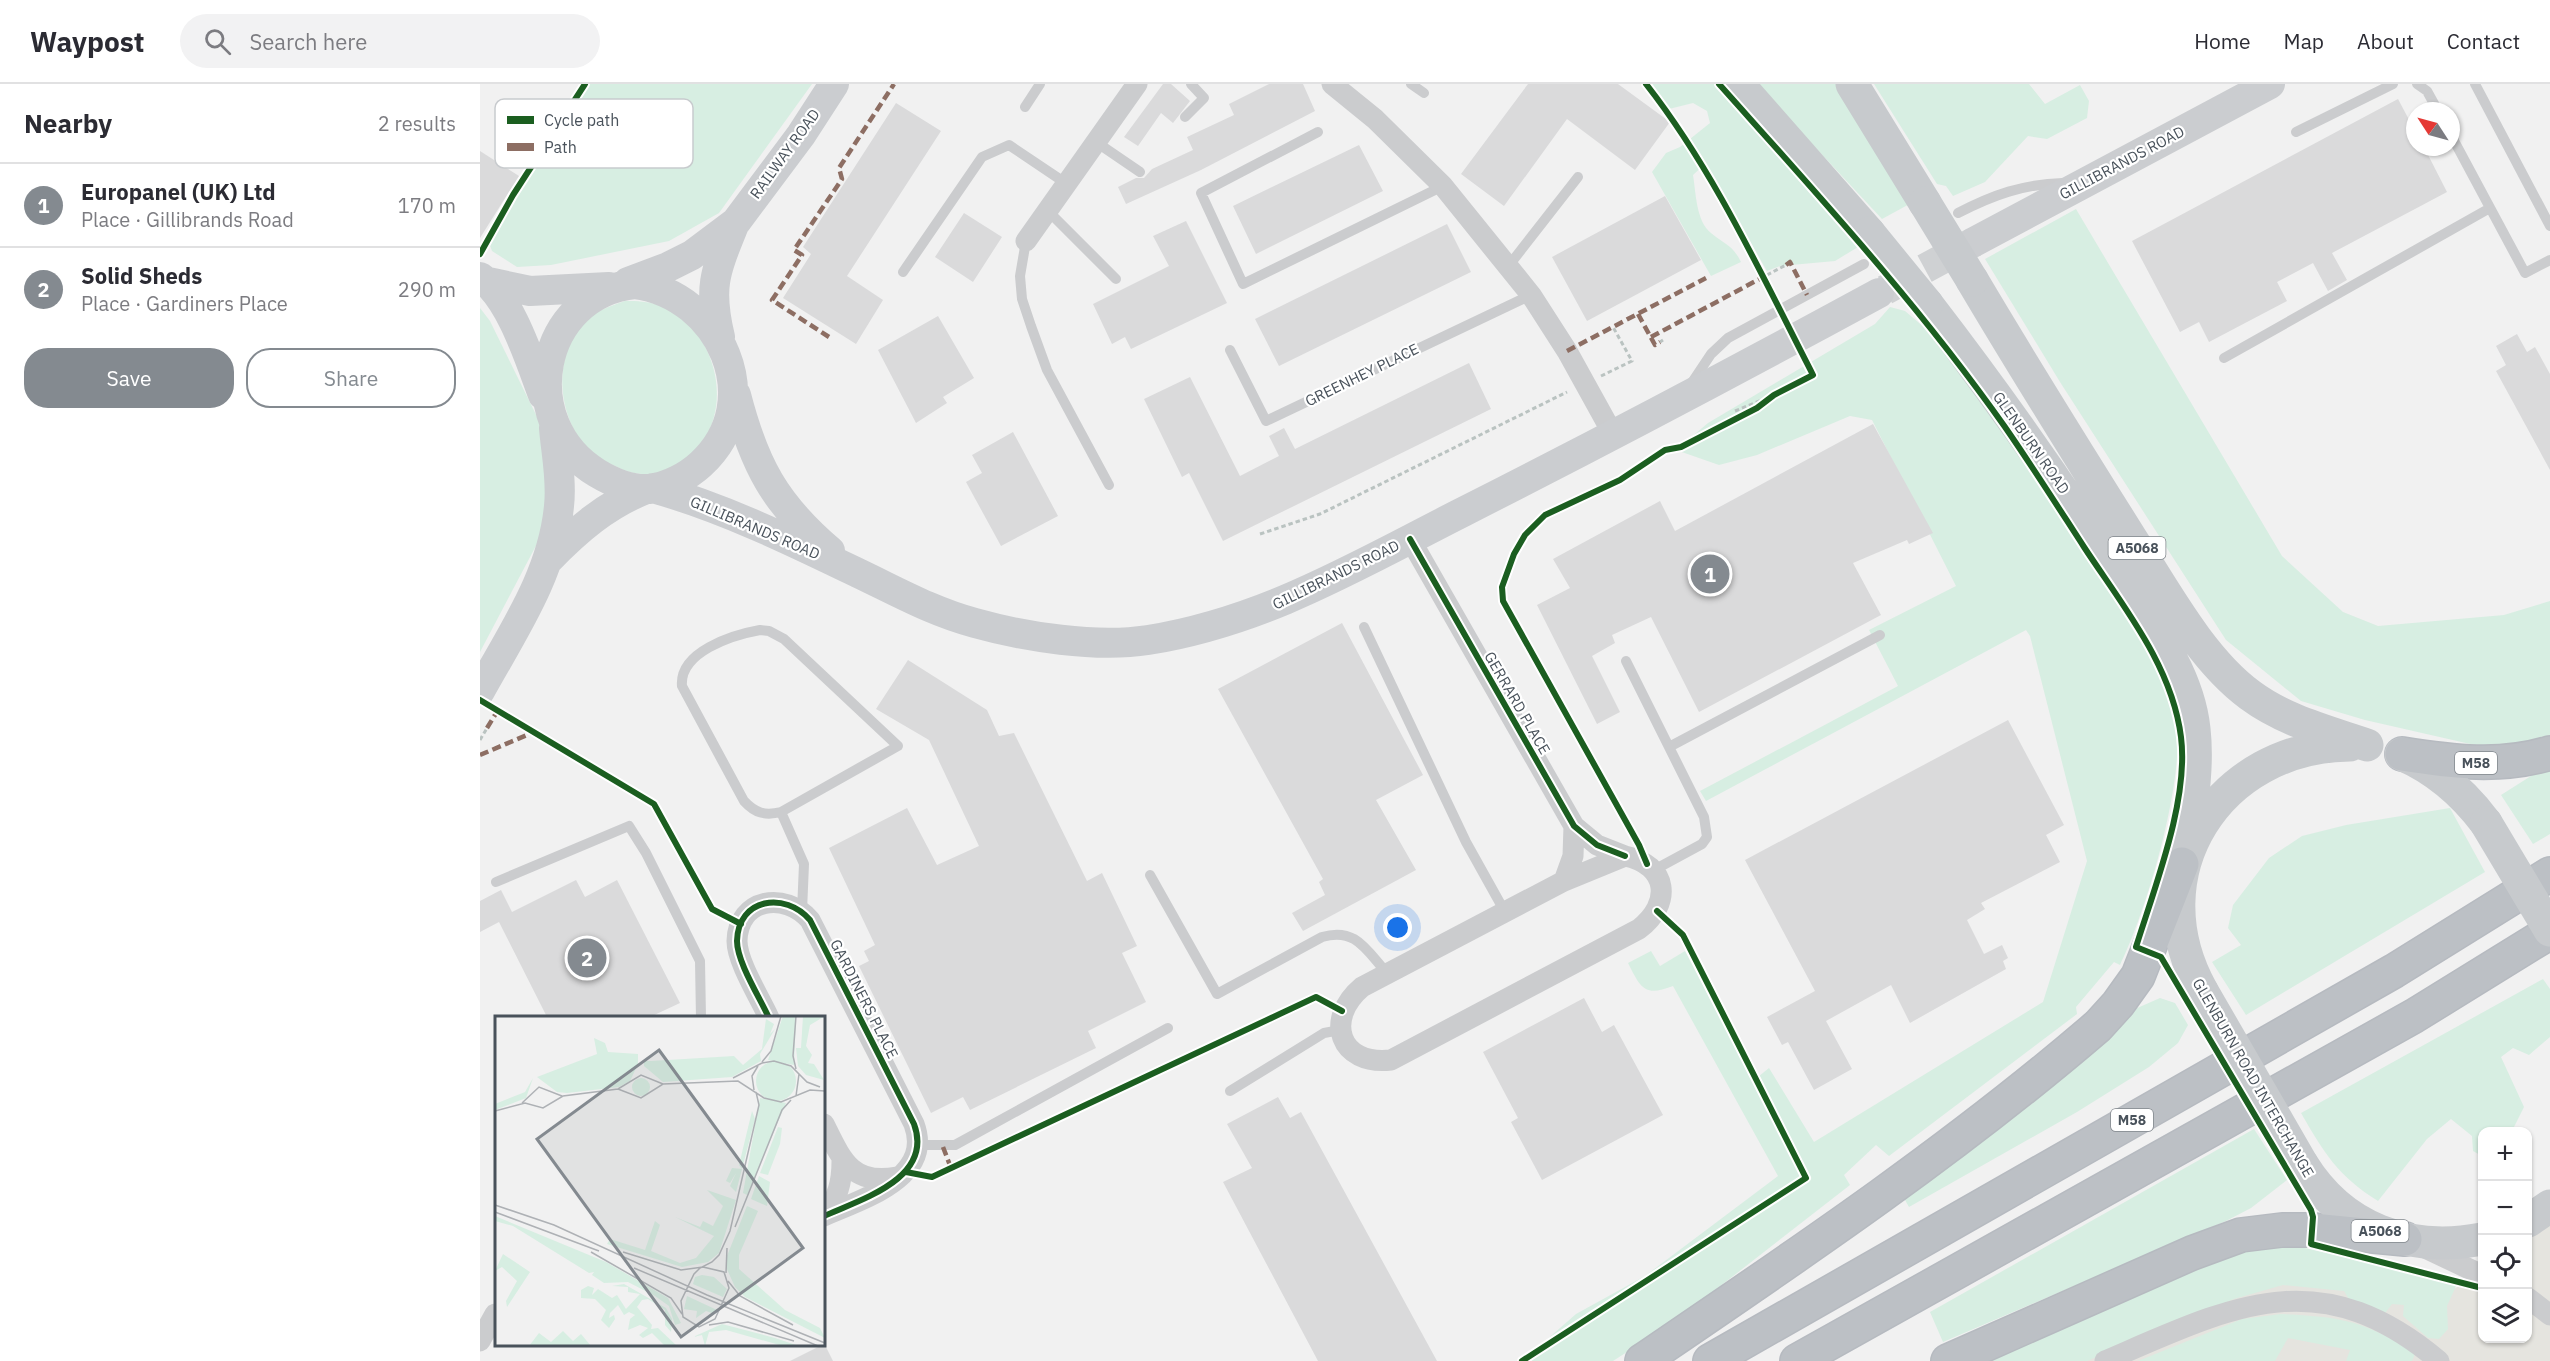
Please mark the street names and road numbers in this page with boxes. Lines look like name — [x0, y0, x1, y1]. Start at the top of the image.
street label: RAILWAY ROAD — [746, 105, 824, 202]
street label: GILLIBRANDS ROAD — [2056, 122, 2188, 204]
street label: GREENHEY PLACE — [1302, 339, 1422, 410]
street label: GLENBURN ROAD — [1989, 388, 2074, 498]
street label: GILLIBRANDS ROAD — [688, 492, 823, 563]
street label: GILLIBRANDS ROAD — [1269, 536, 1402, 614]
road number: A5068 — [2108, 537, 2166, 559]
street label: GERRARD PLACE — [1480, 648, 1555, 758]
road number: M58 — [2455, 752, 2497, 774]
street label: GARDINERS PLACE — [826, 936, 903, 1062]
street label: GLENBURN ROAD INTERCHANGE — [2189, 975, 2318, 1181]
road number: M58 — [2111, 1109, 2153, 1131]
road number: A5068 — [2352, 1220, 2408, 1242]

